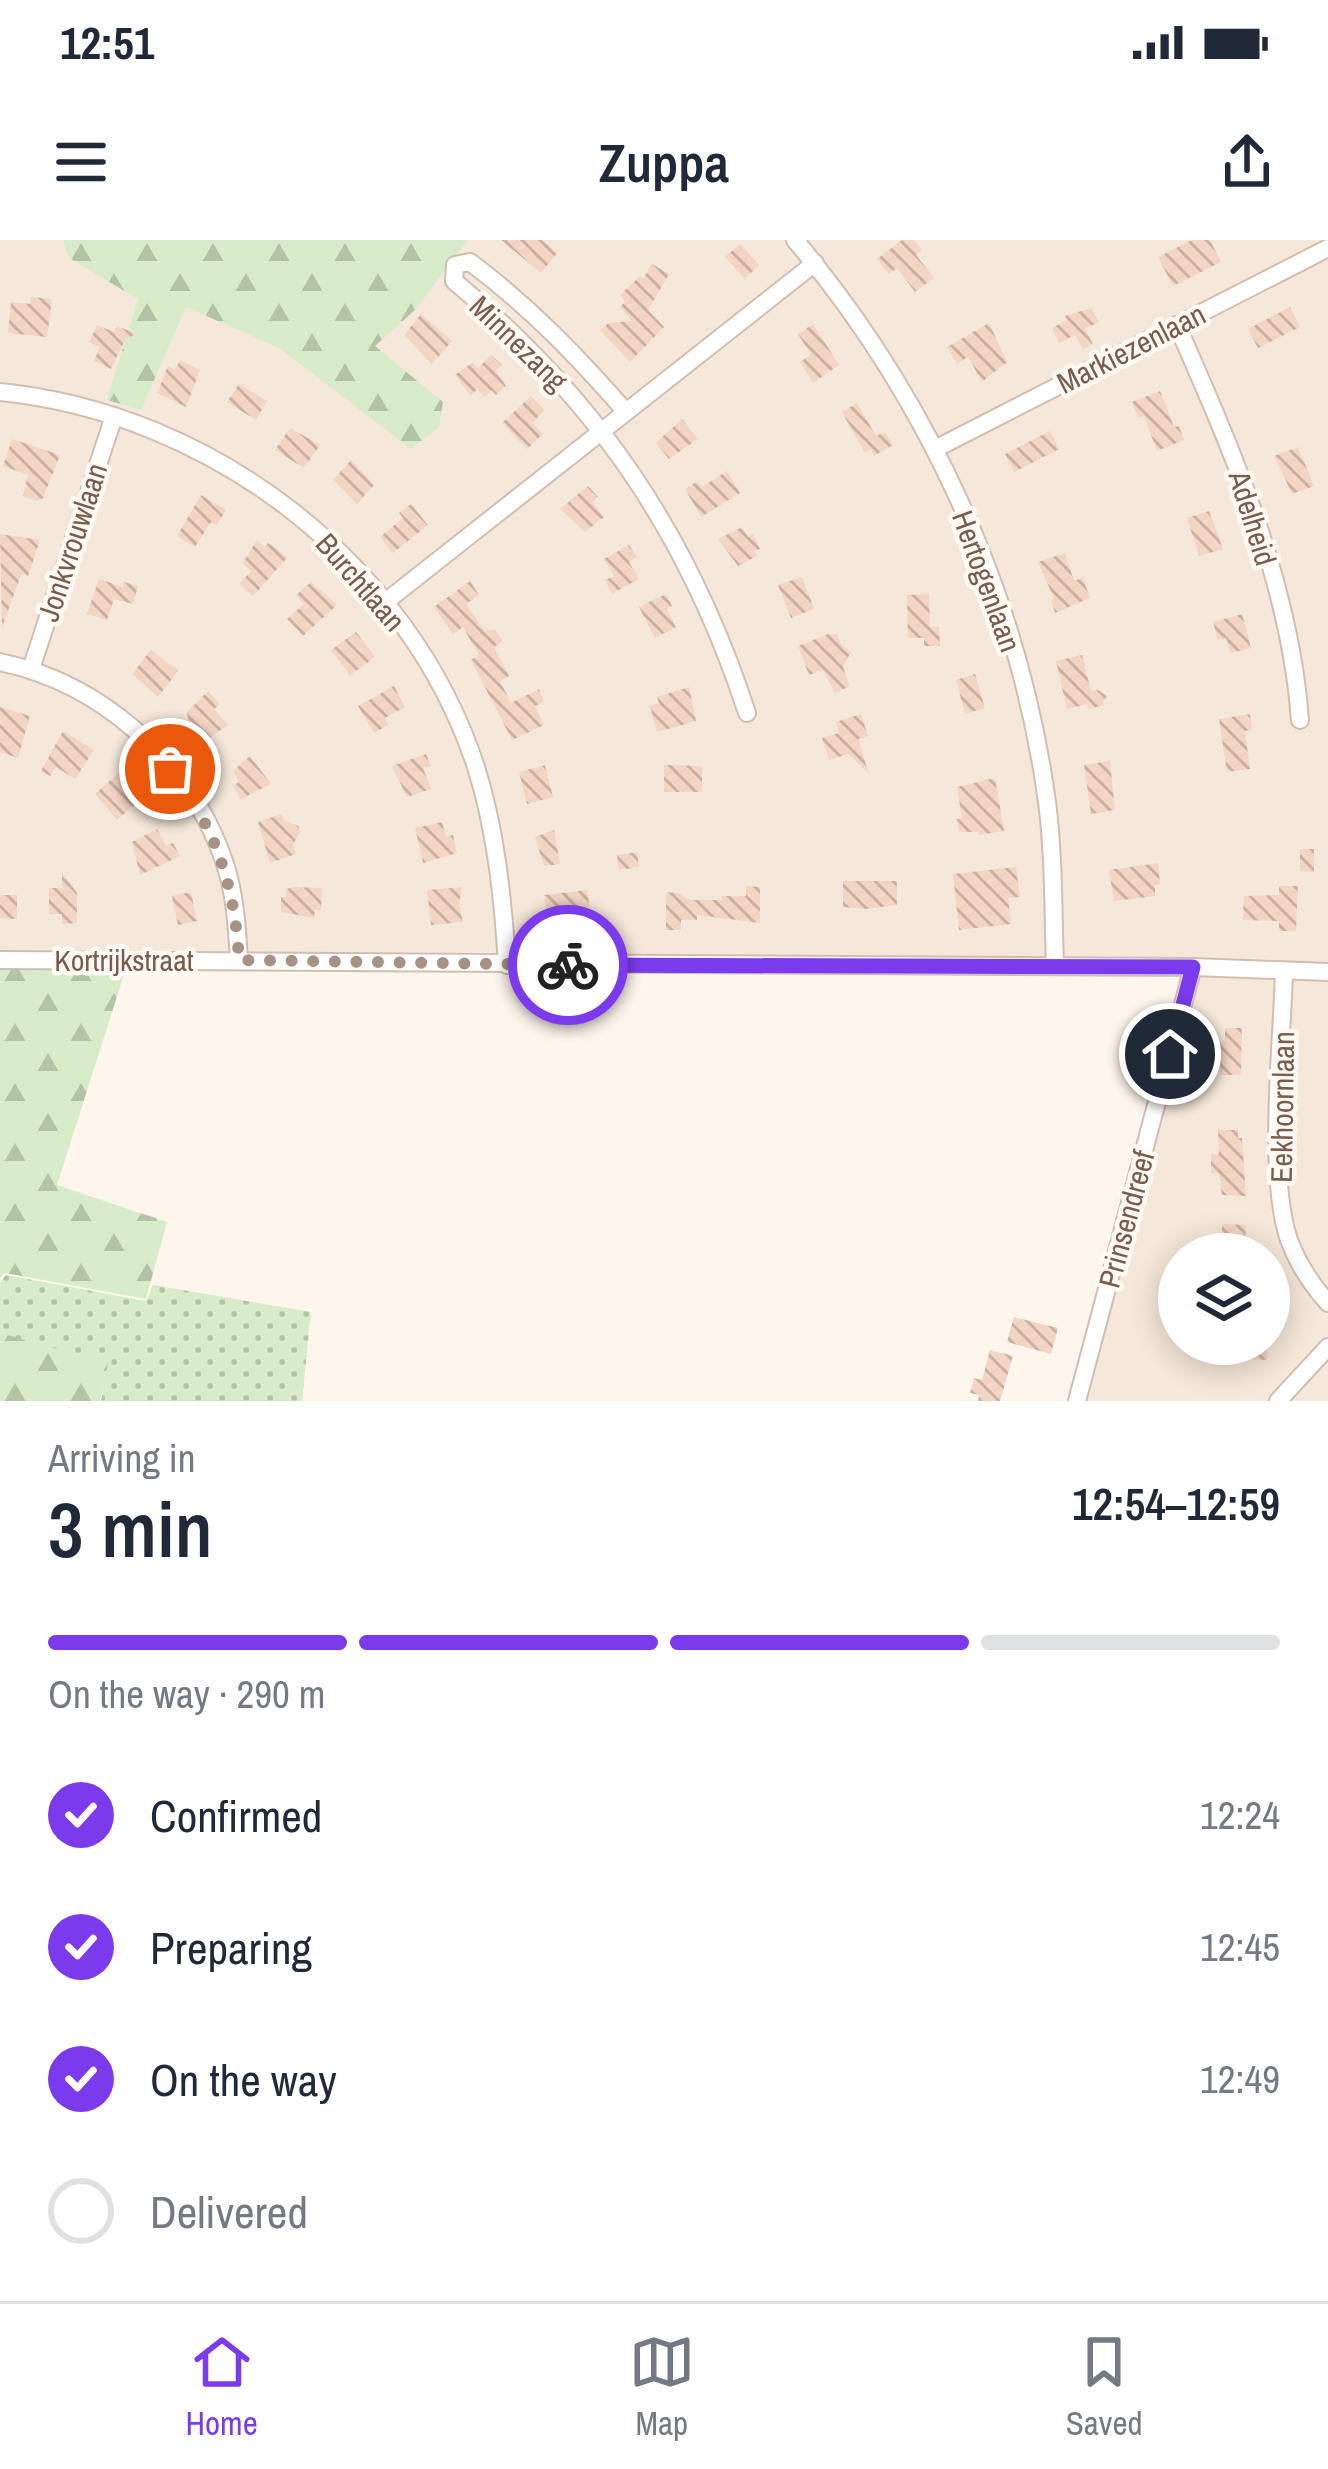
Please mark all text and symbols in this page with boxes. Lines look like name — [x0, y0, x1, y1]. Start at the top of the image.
text: 12:51 — [60, 12, 154, 73]
text: Zuppa — [599, 126, 729, 199]
icon: menu — [48, 129, 114, 195]
icon: share — [1214, 129, 1280, 195]
street label: Minnezang — [461, 286, 577, 400]
street label: Markiezenlaan — [1050, 294, 1212, 402]
street label: Jonkvrouwlaan — [28, 458, 116, 626]
street label: Adelheid — [1219, 465, 1286, 570]
street label: Hertogenlaan — [943, 505, 1031, 657]
street label: Burchtlaan — [307, 524, 415, 640]
pin — [119, 718, 221, 820]
icon: bag — [137, 736, 203, 802]
courier — [508, 905, 628, 1025]
icon: bike — [535, 932, 601, 998]
street label: Kortrijkstraat — [54, 940, 194, 980]
pin — [1119, 1003, 1221, 1105]
icon: home — [1137, 1021, 1203, 1087]
street label: Eekhoornlaan — [1261, 1031, 1303, 1183]
street label: Prinsendreef — [1088, 1146, 1164, 1292]
map controls — [1158, 1233, 1290, 1365]
button: layers — [1158, 1233, 1290, 1365]
text: Arriving in — [48, 1432, 196, 1484]
text: 12:54–12:59 — [1072, 1473, 1280, 1534]
text: 3 min — [48, 1476, 213, 1581]
text: On the way · 290 m — [48, 1668, 325, 1720]
icon: check — [48, 1782, 114, 1848]
text: Confirmed — [150, 1785, 322, 1846]
text: 12:24 — [1200, 1789, 1280, 1841]
icon: check — [48, 1914, 114, 1980]
text: Preparing — [150, 1917, 312, 1978]
text: 12:45 — [1200, 1921, 1280, 1973]
icon: check — [48, 2046, 114, 2112]
text: On the way — [150, 2049, 337, 2110]
text: 12:49 — [1200, 2053, 1280, 2105]
text: Delivered — [150, 2181, 308, 2242]
tab: Home — [186, 2329, 258, 2445]
tab: Map — [629, 2329, 695, 2445]
tab: Saved — [1066, 2329, 1142, 2445]

